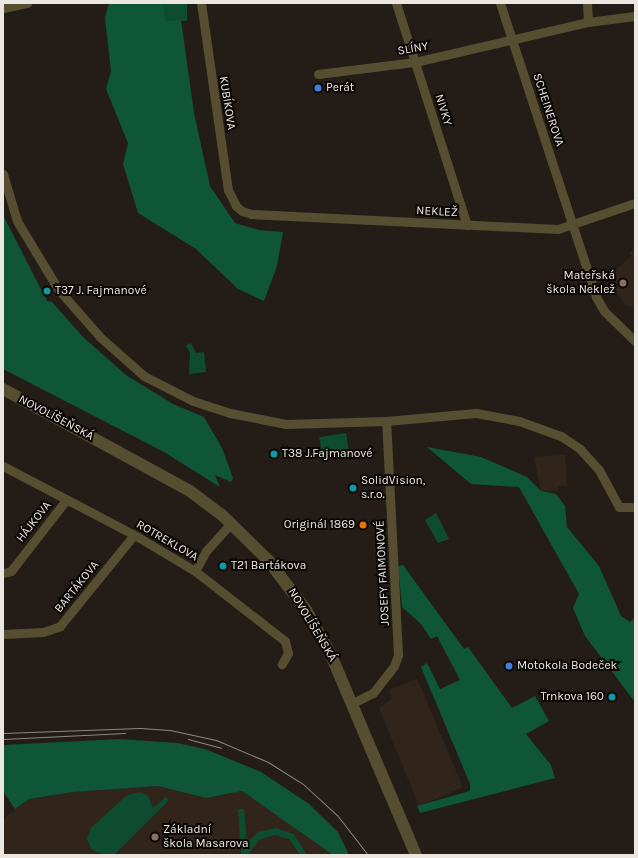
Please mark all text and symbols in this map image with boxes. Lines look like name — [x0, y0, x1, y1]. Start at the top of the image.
street label: SLÍNY — [396, 39, 430, 59]
street label: SCHEINEROVA — [529, 72, 567, 148]
street label: KUBÍKOVA — [216, 75, 238, 131]
place label: Perát — [326, 81, 354, 95]
marker: Perát — [313, 83, 323, 93]
street label: NIVKY — [431, 93, 455, 127]
street label: NEKLEŽ — [416, 204, 458, 220]
place label: Mateřská škola Neklež — [546, 269, 615, 297]
marker: Mateřská škola Neklež — [618, 278, 628, 288]
place label: T37 J. Fajmanové — [55, 284, 147, 298]
marker: T37 J. Fajmanové — [42, 286, 52, 296]
street label: NOVOLÍŠEŇSKÁ — [16, 392, 96, 444]
place label: T38 J.Fajmanové — [282, 447, 372, 461]
marker: T38 J.Fajmanové — [269, 449, 279, 459]
place label: SolidVision, s.r.o. — [361, 474, 425, 502]
marker: SolidVision, s.r.o. — [348, 483, 358, 493]
street label: HÁJKOVA — [14, 499, 54, 545]
street label: ROTREKLOVA — [134, 518, 200, 564]
place label: Originál 1869 — [284, 518, 355, 532]
marker: Originál 1869 — [358, 520, 368, 530]
street label: JOSEFY FAIMONOVÉ — [373, 520, 393, 626]
street label: BARTÁKOVA — [52, 558, 102, 616]
place label: T21 Bartákova — [231, 559, 306, 573]
marker: T21 Bartákova — [218, 561, 228, 571]
street label: NOVOLÍŠEŇSKÁ — [284, 586, 340, 664]
place label: Motokola Bodeček — [517, 659, 617, 673]
marker: Motokola Bodeček — [504, 661, 514, 671]
place label: Trnkova 160 — [541, 690, 604, 704]
marker: Trnkova 160 — [607, 692, 617, 702]
place label: Základní škola Masarova — [163, 823, 249, 851]
marker: Základní škola Masarova — [150, 832, 160, 842]

